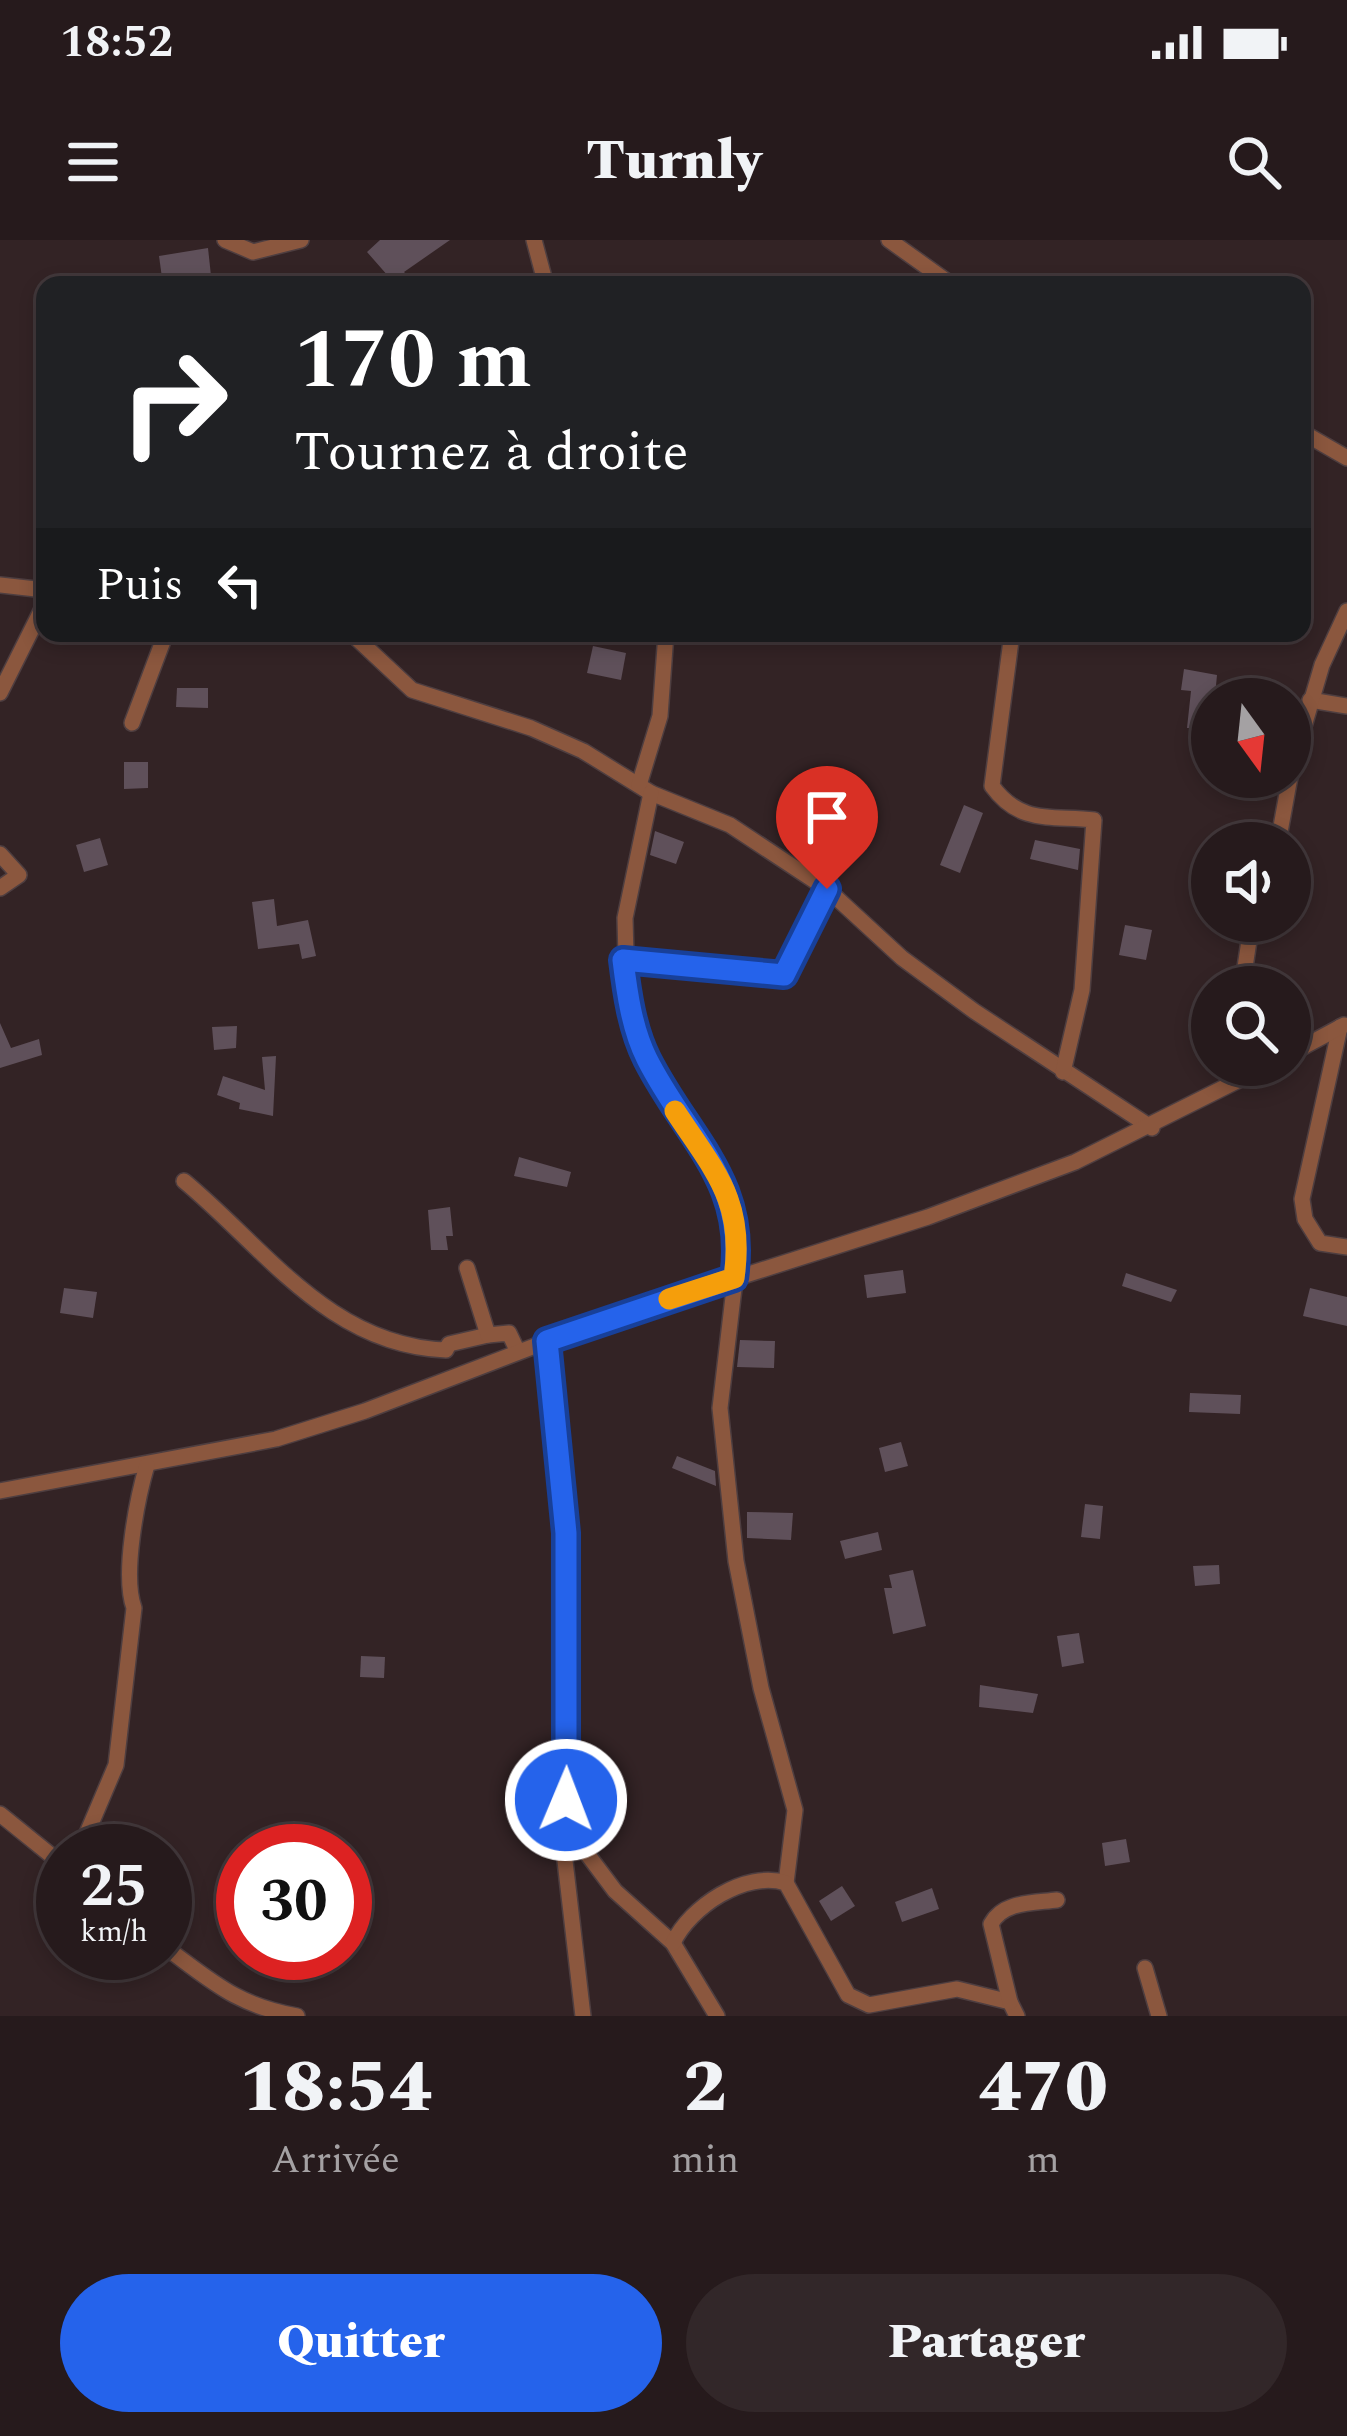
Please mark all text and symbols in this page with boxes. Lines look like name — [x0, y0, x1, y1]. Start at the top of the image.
text: 18:52 — [60, 8, 173, 77]
text: Turnly — [586, 121, 761, 203]
icon: menu — [60, 129, 126, 195]
icon: search — [1221, 129, 1287, 195]
text: 170 m — [294, 297, 532, 425]
icon: right — [96, 324, 252, 480]
text: Tournez à droite — [294, 412, 689, 494]
text: Puis — [96, 551, 183, 620]
icon: left — [207, 552, 273, 618]
north arrow — [1191, 678, 1311, 798]
map controls — [1191, 678, 1311, 1086]
pin — [776, 766, 878, 889]
icon: arrive — [794, 784, 860, 850]
button: sound — [1191, 822, 1311, 942]
button: search — [1191, 966, 1311, 1086]
position arrow — [503, 1737, 629, 1863]
speed limit sign: 30 — [216, 1824, 372, 1980]
text: 25 — [80, 1841, 148, 1933]
text: km/h — [80, 1909, 148, 1955]
text: 18:54 — [239, 2034, 432, 2143]
text: 2 — [684, 2034, 727, 2143]
text: 470 — [978, 2034, 1108, 2143]
text: Arrivée — [271, 2131, 400, 2190]
text: min — [671, 2131, 739, 2190]
text: m — [1026, 2131, 1060, 2190]
button: Quitter — [60, 2274, 662, 2412]
button: Partager — [686, 2274, 1287, 2412]

